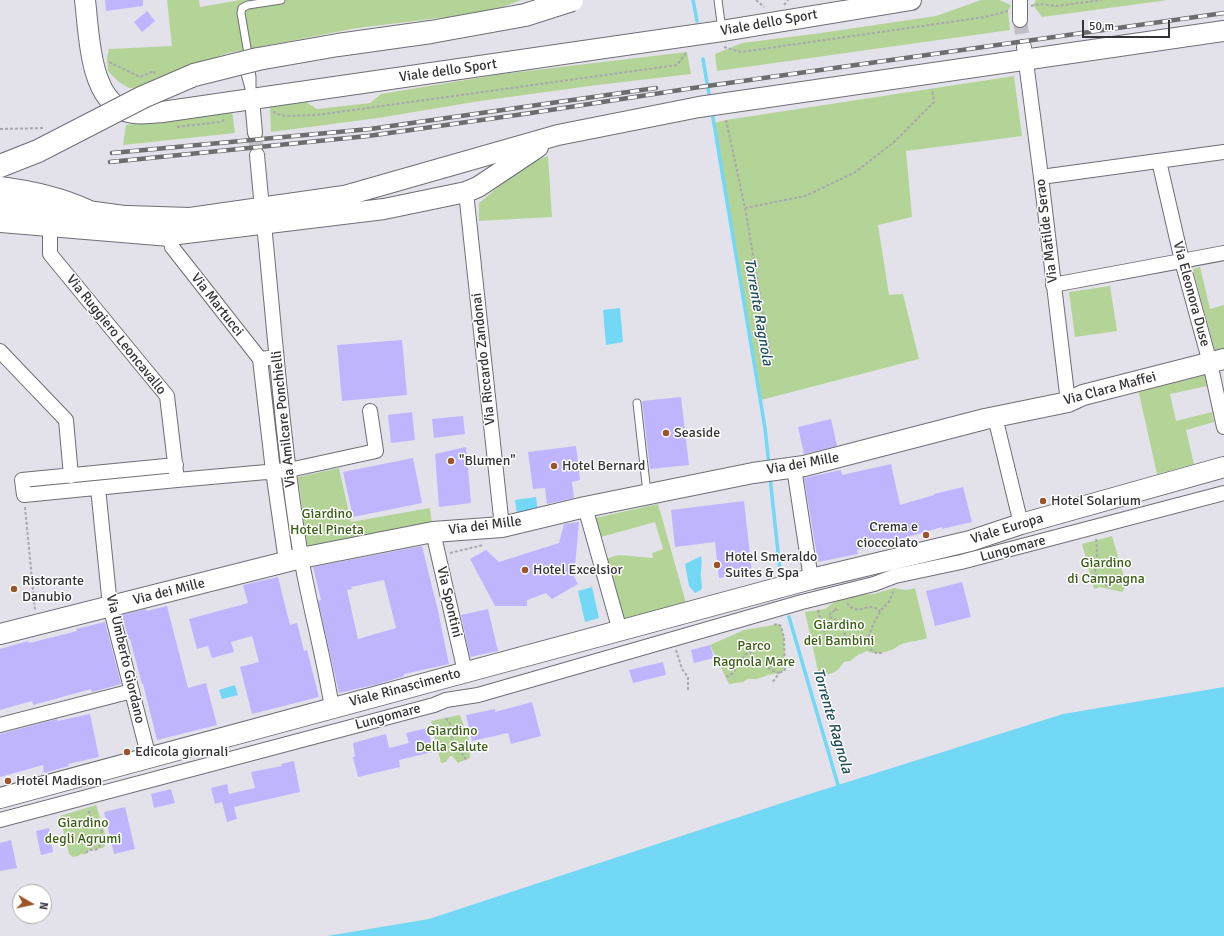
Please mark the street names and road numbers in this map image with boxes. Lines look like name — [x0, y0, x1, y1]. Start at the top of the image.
street label: Viale dello Sport — [719, 6, 819, 40]
street label: Viale dello Sport — [398, 56, 498, 86]
street label: Via Matilde Serao — [1032, 178, 1062, 284]
street label: Via Eleonora Duse — [1169, 240, 1213, 348]
street label: Via Martucci — [187, 270, 247, 340]
street label: Via Ruggiero Leoncavallo — [62, 272, 170, 398]
street label: Via Riccardo Zandonai — [469, 292, 499, 426]
street label: Via Amilcare Ponchielli — [268, 350, 300, 488]
street label: Via Clara Maffei — [1062, 369, 1158, 409]
street label: Via dei Mille — [765, 449, 841, 479]
street label: Viale Europa — [969, 510, 1045, 548]
street label: Via dei Mille — [448, 513, 522, 539]
street label: Lungomare — [978, 532, 1048, 566]
street label: Via Spontini — [433, 565, 465, 639]
street label: Via dei Mille — [131, 575, 207, 609]
street label: Via Umberto Giordano — [102, 593, 148, 725]
street label: Viale Rinascimento — [348, 665, 462, 711]
street label: Lungomare — [353, 700, 423, 734]

